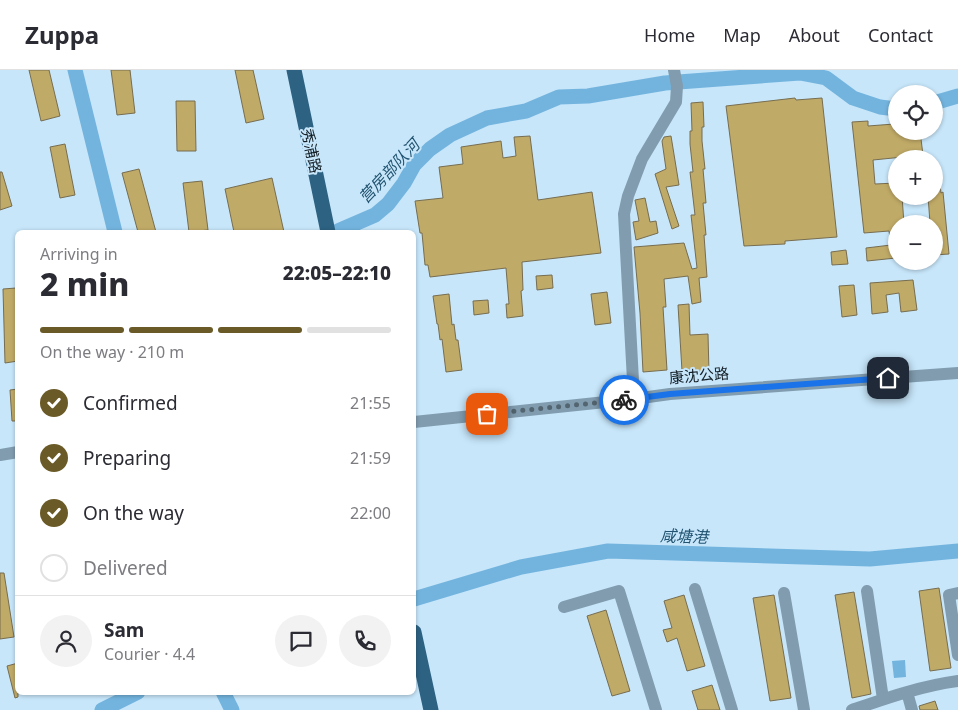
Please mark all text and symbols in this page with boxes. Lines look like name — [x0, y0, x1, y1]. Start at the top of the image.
text: Zuppa — [25, 18, 99, 51]
text: Home — [644, 23, 695, 47]
text: Map — [723, 23, 761, 47]
text: About — [789, 23, 840, 47]
text: Contact — [868, 23, 933, 47]
map controls — [888, 85, 943, 270]
button: locate — [888, 85, 943, 140]
street label: 秀浦路 — [298, 127, 326, 175]
water label: 营房部队河 — [354, 132, 426, 208]
button: + — [888, 150, 943, 205]
button: − — [888, 215, 943, 270]
text: Arriving in — [40, 243, 118, 265]
text: 22:05–22:10 — [283, 260, 391, 286]
text: 2 min — [40, 262, 129, 305]
text: On the way · 210 m — [40, 341, 184, 363]
pin — [867, 357, 909, 399]
street label: 康沈公路 — [668, 362, 730, 388]
icon: home — [874, 364, 902, 392]
courier — [599, 375, 649, 425]
icon: bike — [610, 386, 638, 414]
icon: check — [40, 389, 68, 417]
text: Confirmed — [83, 390, 178, 416]
text: 21:55 — [350, 392, 391, 414]
pin — [466, 393, 508, 435]
icon: bag — [473, 400, 501, 428]
icon: check — [40, 444, 68, 472]
text: Preparing — [83, 445, 171, 471]
text: 21:59 — [350, 447, 391, 469]
icon: check — [40, 499, 68, 527]
text: On the way — [83, 500, 184, 526]
text: 22:00 — [350, 502, 391, 524]
water label: 咸塘港 — [660, 524, 710, 548]
text: Delivered — [83, 555, 168, 581]
button: person — [40, 615, 92, 667]
button: chat — [275, 615, 327, 667]
button: phone — [339, 615, 391, 667]
text: Sam — [104, 617, 144, 643]
text: Courier · 4.4 — [104, 643, 195, 665]

